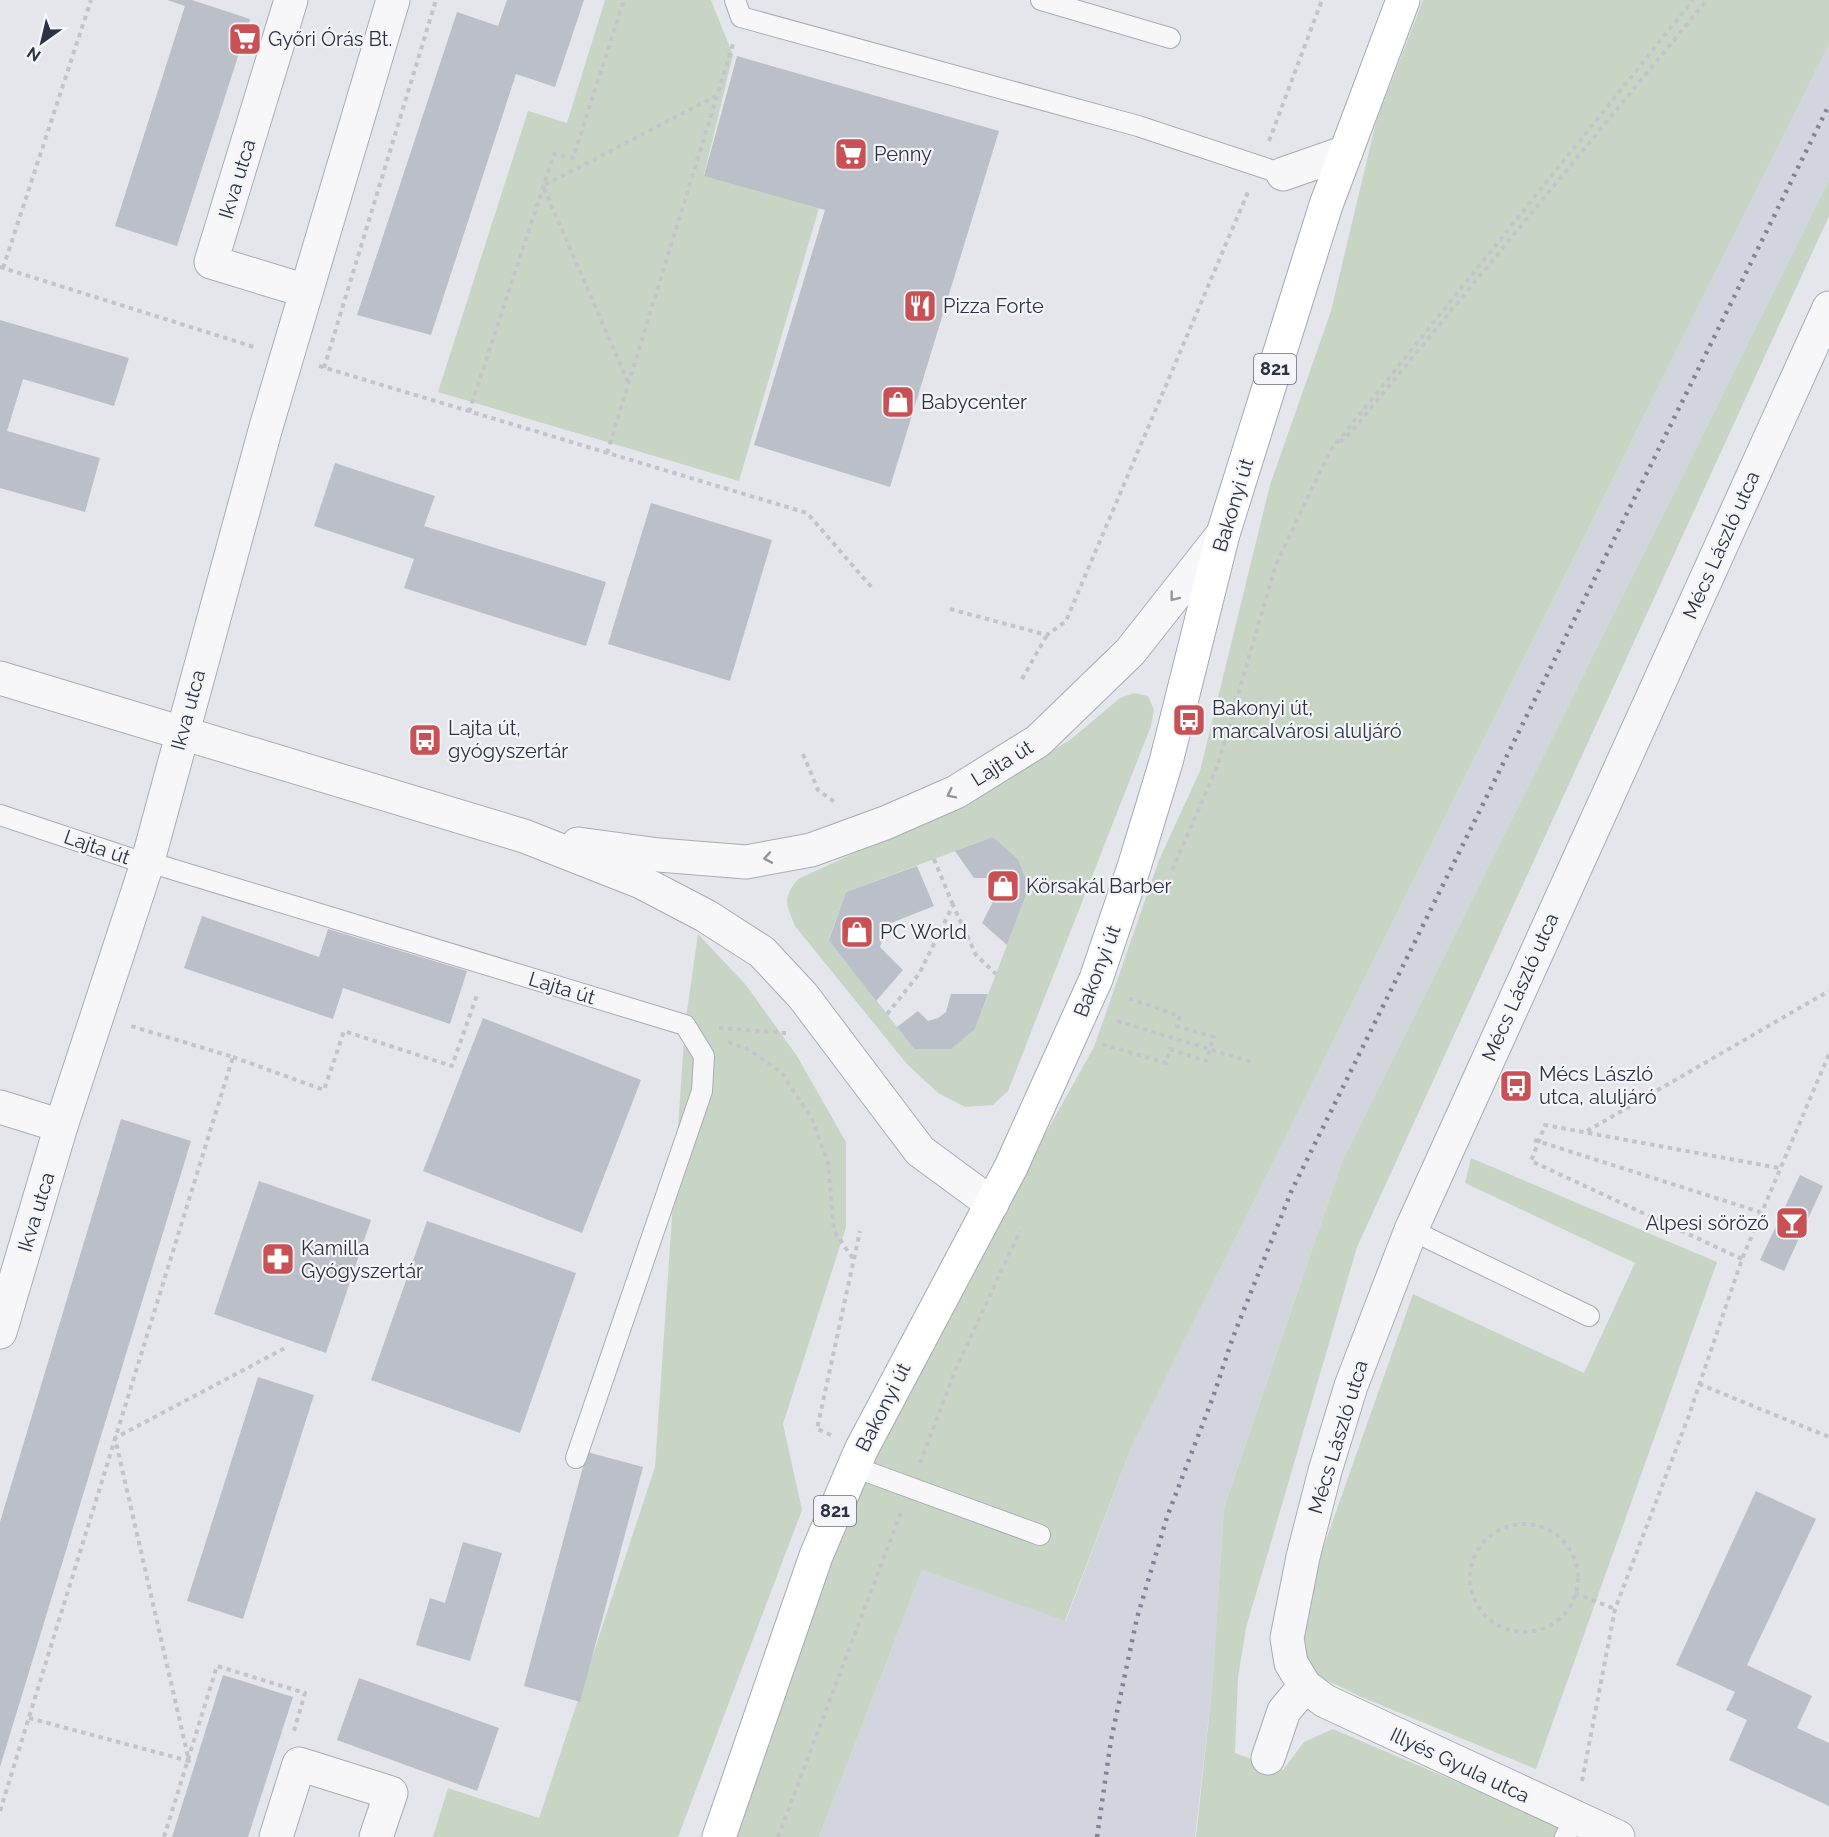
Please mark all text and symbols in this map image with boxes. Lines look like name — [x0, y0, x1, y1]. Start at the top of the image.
north arrow — [12, 12, 72, 72]
supermarket icon: Győri Órás Bt. — [227, 21, 263, 57]
place label: Győri Órás Bt. — [268, 27, 392, 51]
text: N — [24, 43, 44, 65]
street label: Ikva utca — [214, 136, 260, 222]
supermarket icon: Penny — [833, 136, 869, 172]
place label: Penny — [874, 142, 932, 166]
restaurant icon: Pizza Forte — [902, 288, 938, 324]
place label: Pizza Forte — [943, 294, 1044, 318]
road number: 821 — [1254, 354, 1296, 384]
shop icon: Babycenter — [880, 384, 916, 420]
place label: Babycenter — [921, 390, 1027, 414]
street label: Bakonyi út — [1207, 455, 1259, 555]
street label: Mécs László utca — [1678, 467, 1764, 623]
one-way arrow — [1170, 590, 1181, 601]
street label: Ikva utca — [166, 667, 210, 753]
place label: Bakonyi út, marcalvárosi aluljáró — [1212, 696, 1402, 743]
bus stop icon: Bakonyi út, marcalvárosi aluljáró — [1171, 702, 1207, 738]
place label: Lajta út, gyógyszertár — [448, 716, 568, 763]
bus stop icon: Lajta út, gyógyszertár — [407, 722, 443, 758]
street label: Lajta út — [967, 735, 1038, 791]
one-way arrow — [947, 786, 958, 798]
street label: Lajta út — [61, 825, 133, 870]
one-way arrow — [763, 851, 773, 863]
shop icon: Körsakál Barber — [985, 868, 1021, 904]
place label: Körsakál Barber — [1026, 874, 1171, 898]
street label: Mécs László utca — [1477, 909, 1563, 1065]
shop icon: PC World — [839, 914, 875, 950]
place label: PC World — [880, 920, 967, 944]
street label: Bakonyi út — [1069, 921, 1126, 1020]
street label: Lajta út — [526, 967, 598, 1010]
place label: Mécs László utca, aluljáró — [1539, 1062, 1657, 1109]
bus stop icon: Mécs László utca, aluljáró — [1498, 1068, 1534, 1104]
street label: Ikva utca — [13, 1169, 59, 1255]
bar icon: Alpesi söröző — [1774, 1205, 1810, 1241]
place label: Alpesi söröző — [1645, 1211, 1769, 1235]
place label: Kamilla Gyógyszertár — [301, 1236, 423, 1283]
pharmacy icon: Kamilla Gyógyszertár — [260, 1241, 296, 1277]
street label: Mécs László utca — [1303, 1357, 1373, 1517]
street label: Bakonyi út — [850, 1358, 916, 1455]
road number: 821 — [814, 1496, 856, 1526]
street label: Illyés Gyula utca — [1386, 1722, 1534, 1808]

